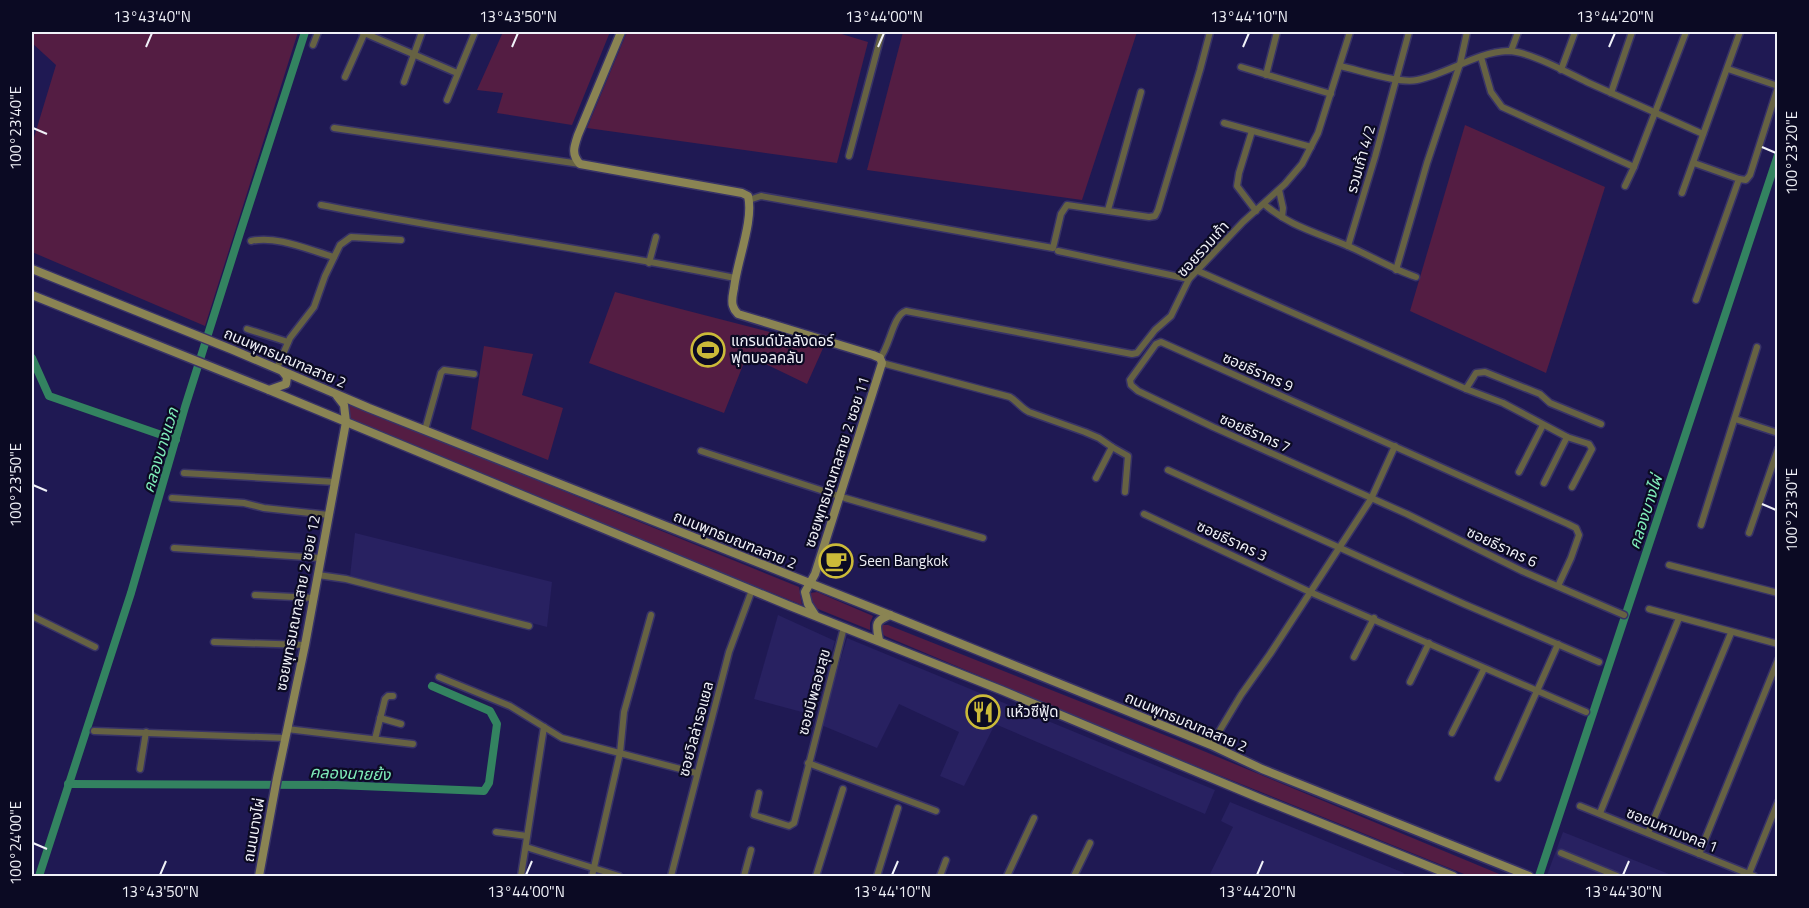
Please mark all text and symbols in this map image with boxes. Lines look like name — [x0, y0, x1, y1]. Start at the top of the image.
text: 13°43'40"N — [113, 5, 191, 28]
text: 13°43'50"N — [479, 5, 557, 28]
text: 13°44'00"N — [845, 5, 923, 28]
text: 13°44'10"N — [1210, 5, 1288, 28]
text: 13°44'20"N — [1576, 5, 1654, 28]
text: 100°23'40"E — [4, 86, 27, 170]
text: 100°23'20"E — [1780, 111, 1803, 195]
street label: รวมเก้า 4/2 — [1340, 122, 1381, 196]
street label: ซอยรวมเก้า — [1171, 215, 1234, 282]
street label: ถนนพุทธมณฑลสาย 2 — [220, 321, 350, 394]
place label: แกรนด์บัลลังดอร์ ฟุตบอลคลับ — [731, 329, 834, 369]
sports icon: แกรนด์บัลลังดอร์ ฟุตบอลคลับ — [690, 332, 726, 368]
street label: ซอยธีราคร 9 — [1219, 346, 1297, 397]
street label: ซอยพุทธมณฑลสาย 2 ซอย 11 — [798, 373, 875, 550]
water label: คลองบางแวก — [136, 403, 185, 496]
street label: ซอยธีราคร 7 — [1216, 407, 1294, 458]
text: 100°23'50"E — [4, 443, 27, 527]
text: 100°23'30"E — [1780, 468, 1803, 552]
water label: คลองบางไผ่ — [1622, 470, 1669, 552]
street label: ถนนพุทธมณฑลสาย 2 — [670, 504, 800, 575]
street label: ซอยพุทธมณฑลสาย 2 ซอย 12 — [269, 513, 326, 693]
street label: ซอยธีราคร 3 — [1193, 514, 1271, 567]
street label: ซอยธีราคร 6 — [1463, 520, 1541, 573]
cafe icon: Seen Bangkok — [818, 543, 854, 579]
place label: Seen Bangkok — [859, 549, 948, 572]
street label: ซอยมีพลอยสุข — [791, 646, 836, 738]
street label: ซอยวิลล่ารอแยล — [672, 679, 719, 779]
street label: ถนนพุทธมณฑลสาย 2 — [1121, 685, 1251, 758]
restaurant icon: แห้วซีฟู้ด — [965, 694, 1001, 730]
place label: แห้วซีฟู้ด — [1006, 700, 1059, 723]
water label: คลองนายย้ง — [309, 760, 392, 786]
street label: ถนนบางไผ่ — [237, 796, 270, 864]
text: 100°24'00"E — [4, 801, 27, 885]
street label: ซอยมหามงคล 1 — [1623, 801, 1721, 858]
text: 13°43'50"N — [121, 880, 199, 903]
text: 13°44'00"N — [487, 880, 565, 903]
text: 13°44'10"N — [853, 880, 931, 903]
text: 13°44'20"N — [1218, 880, 1296, 903]
text: 13°44'30"N — [1584, 880, 1662, 903]

